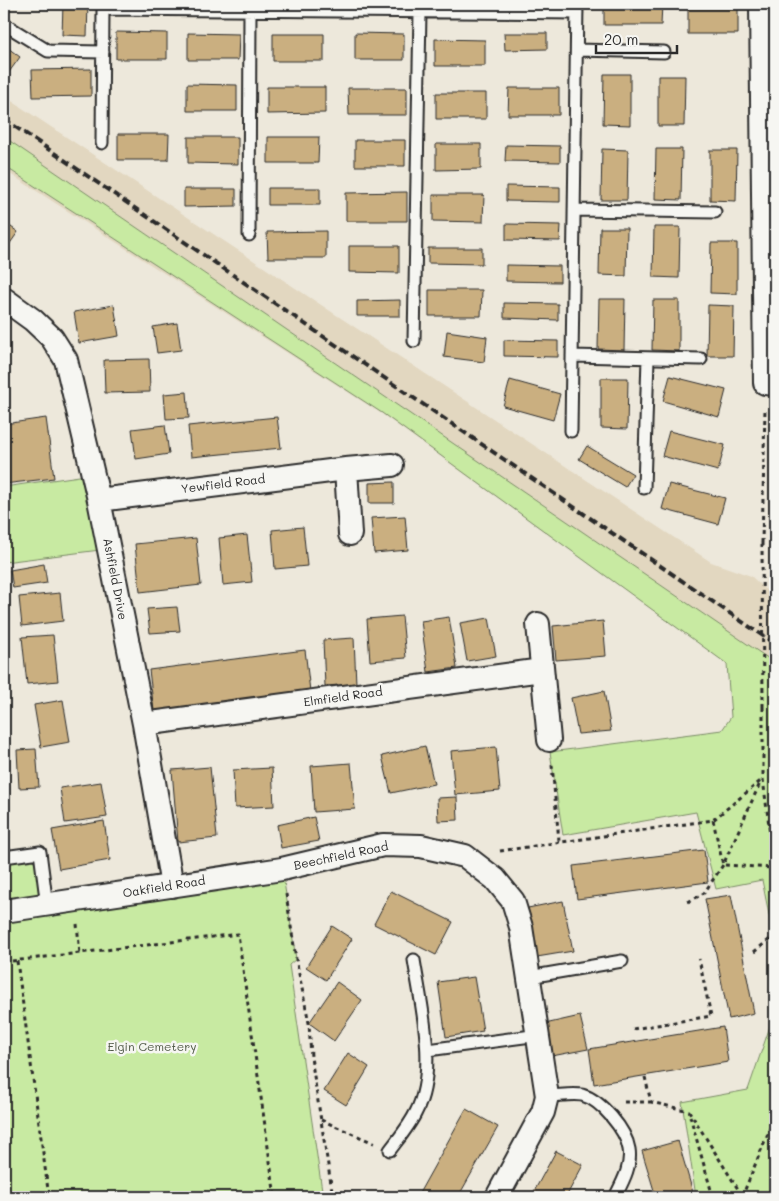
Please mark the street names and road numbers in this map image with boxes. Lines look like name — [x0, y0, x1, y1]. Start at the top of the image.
street label: Yewfield Road — [180, 470, 266, 496]
street label: Ashfield Drive — [100, 537, 132, 621]
street label: Elmfield Road — [302, 682, 384, 709]
street label: Beechfield Road — [292, 837, 390, 873]
street label: Oakfield Road — [121, 872, 207, 900]

